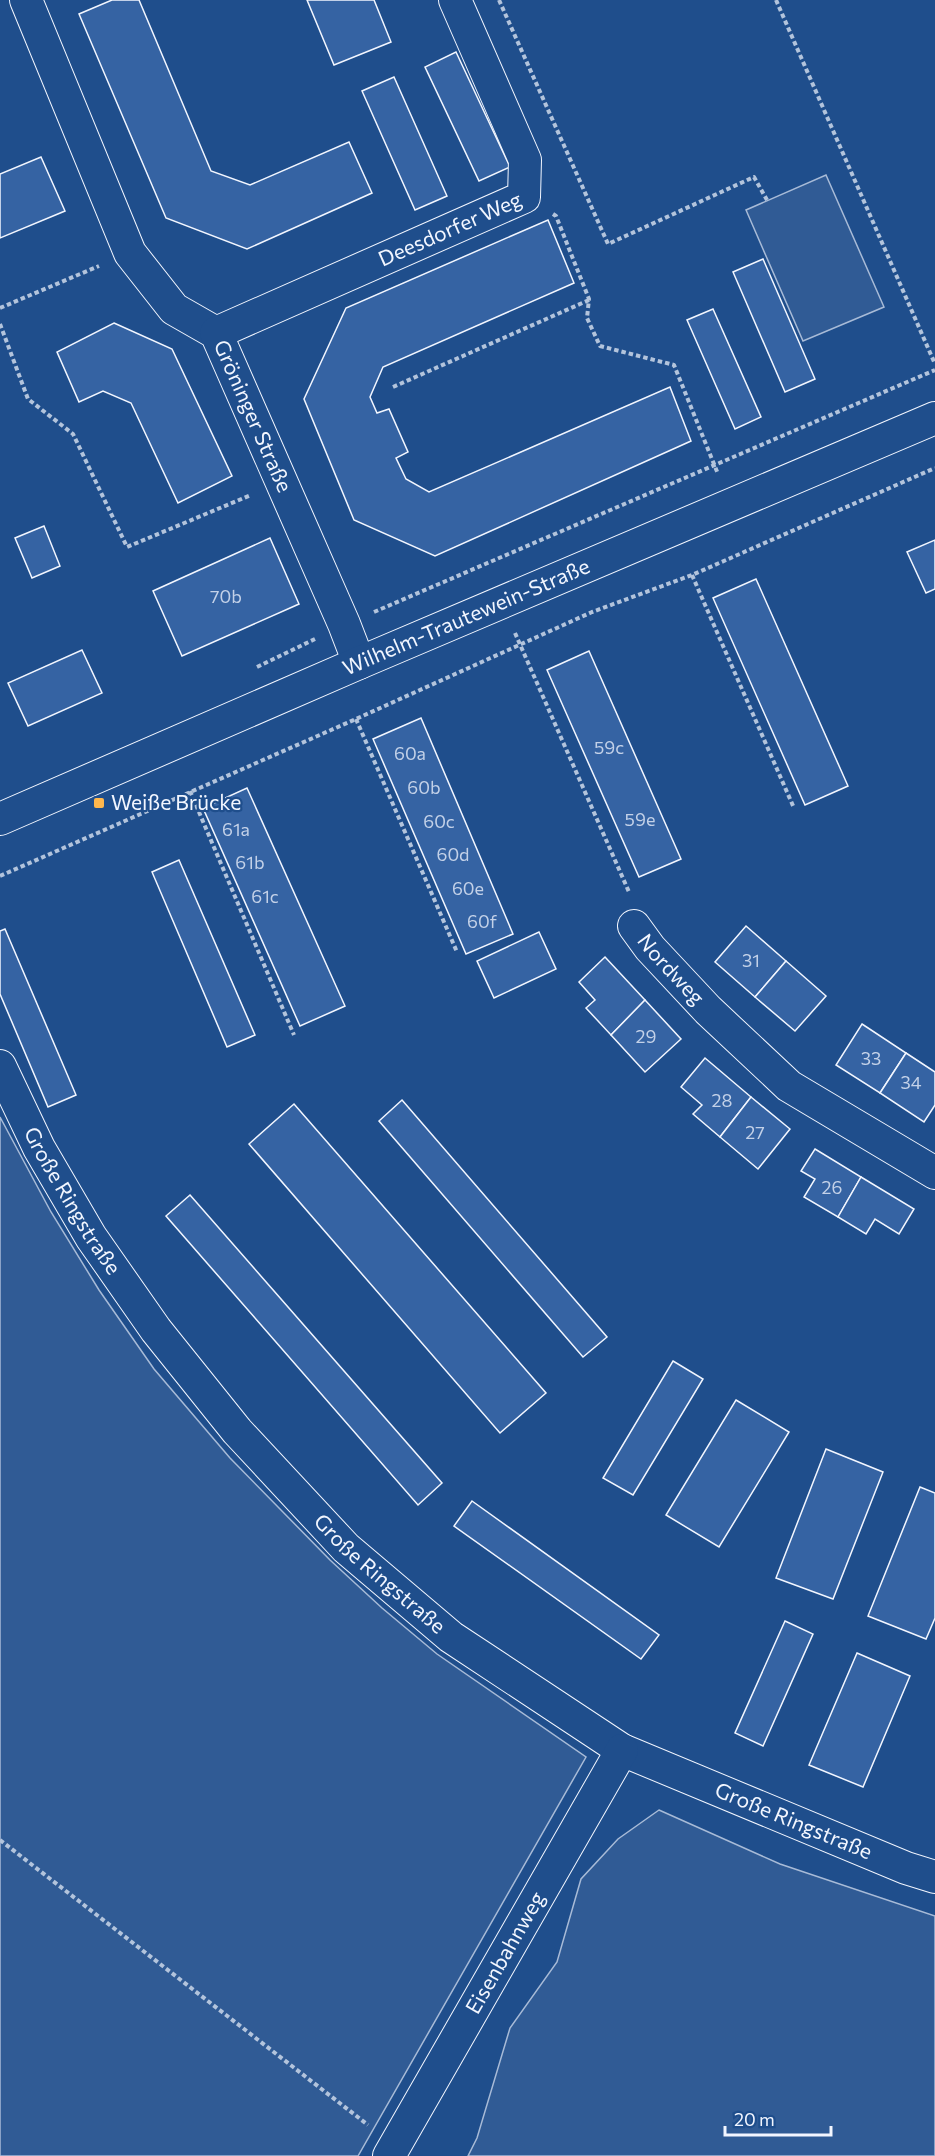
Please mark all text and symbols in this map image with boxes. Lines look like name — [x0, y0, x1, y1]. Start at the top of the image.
street label: Deesdorfer Weg — [374, 186, 525, 271]
street label: Gröninger Straße — [210, 336, 298, 496]
street label: Wilhelm-Trautewein-Straße — [338, 552, 593, 680]
house number: 70b — [210, 585, 242, 607]
house number: 59c — [594, 736, 624, 758]
house number: 60a — [394, 742, 426, 764]
house number: 60b — [407, 776, 441, 798]
place label: Weiße Brücke — [111, 789, 241, 814]
marker: Weiße Brücke — [92, 796, 106, 810]
house number: 59e — [625, 808, 655, 830]
house number: 60c — [423, 810, 455, 832]
house number: 61a — [222, 818, 250, 840]
house number: 60d — [436, 843, 470, 865]
house number: 61b — [235, 851, 265, 873]
house number: 60e — [452, 877, 484, 899]
house number: 61c — [251, 885, 279, 907]
house number: 60f — [467, 910, 498, 932]
street label: Nordweg — [633, 928, 710, 1009]
house number: 31 — [742, 949, 760, 971]
house number: 29 — [636, 1025, 656, 1047]
house number: 33 — [861, 1047, 881, 1069]
house number: 34 — [900, 1071, 922, 1093]
house number: 28 — [712, 1089, 733, 1111]
house number: 27 — [745, 1121, 765, 1143]
street label: Große Ringstraße — [20, 1122, 127, 1279]
house number: 26 — [822, 1176, 842, 1198]
street label: Große Ringstraße — [310, 1508, 451, 1638]
street label: Große Ringstraße — [712, 1776, 876, 1864]
street label: Eisenbahnweg — [459, 1887, 549, 2018]
scale bar — [725, 2099, 832, 2137]
text: 20 m — [734, 2108, 775, 2130]

